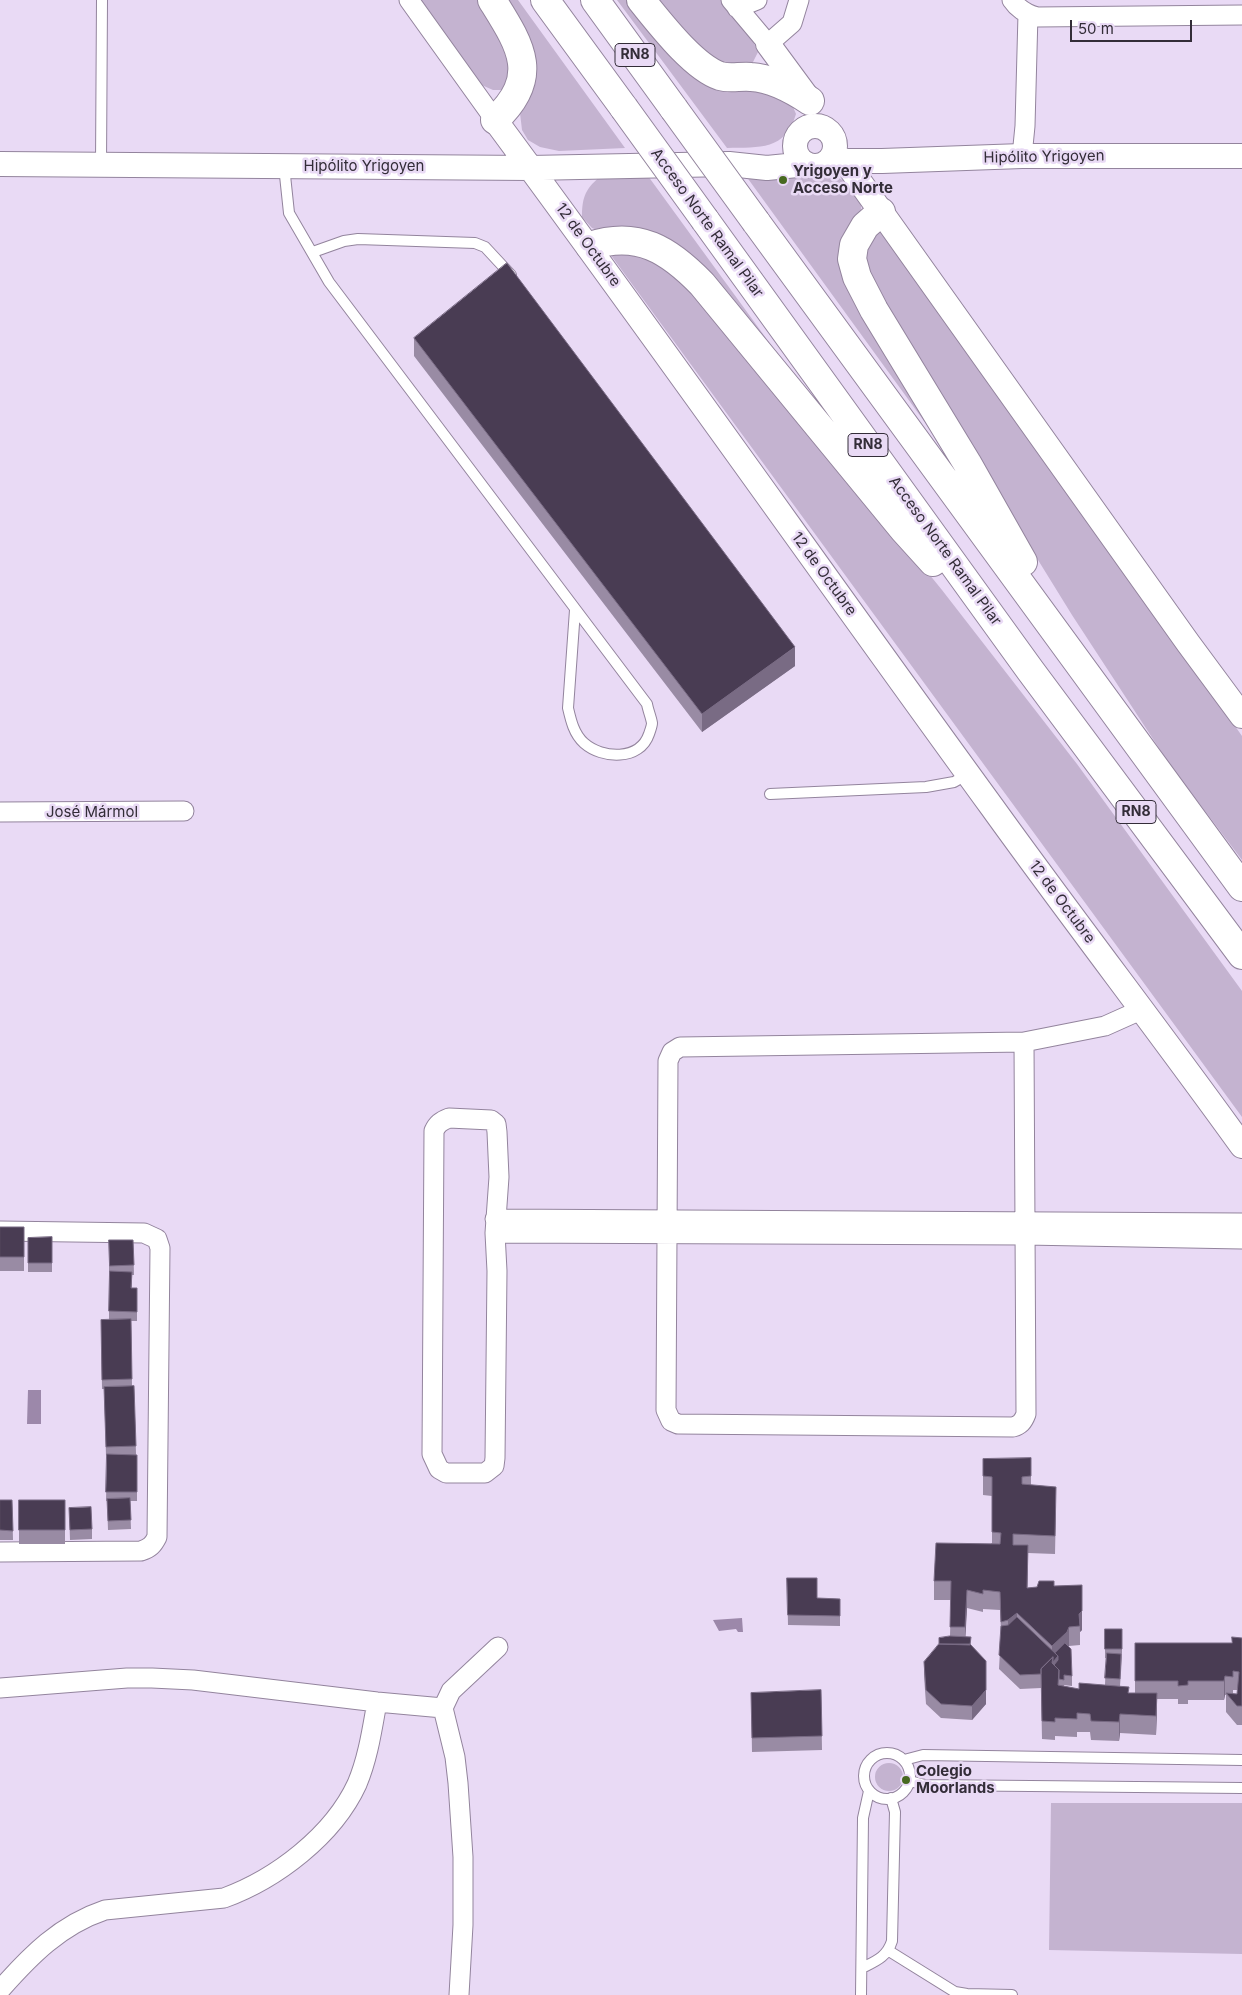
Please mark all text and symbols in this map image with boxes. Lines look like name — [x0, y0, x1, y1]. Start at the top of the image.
scale bar — [1072, 10, 1194, 42]
text: 50 m — [1078, 19, 1114, 38]
road number: RN8 — [615, 44, 655, 66]
street label: Acceso Norte Ramal Pilar — [647, 145, 767, 301]
street label: Hipólito Yrigoyen — [983, 147, 1105, 167]
street label: Hipólito Yrigoyen — [304, 157, 424, 175]
place label: Yrigoyen y Acceso Norte — [793, 162, 893, 197]
marker: Yrigoyen y Acceso Norte — [777, 174, 789, 186]
street label: 12 de Octubre — [552, 200, 624, 290]
road number: RN8 — [848, 434, 888, 456]
street label: Acceso Norte Ramal Pilar — [885, 473, 1005, 629]
street label: 12 de Octubre — [788, 529, 860, 619]
road number: RN8 — [1116, 800, 1156, 824]
street label: José Mármol — [46, 803, 138, 821]
street label: 12 de Octubre — [1025, 857, 1099, 947]
place label: Colegio Moorlands — [916, 1762, 995, 1797]
marker: Colegio Moorlands — [900, 1774, 912, 1786]

